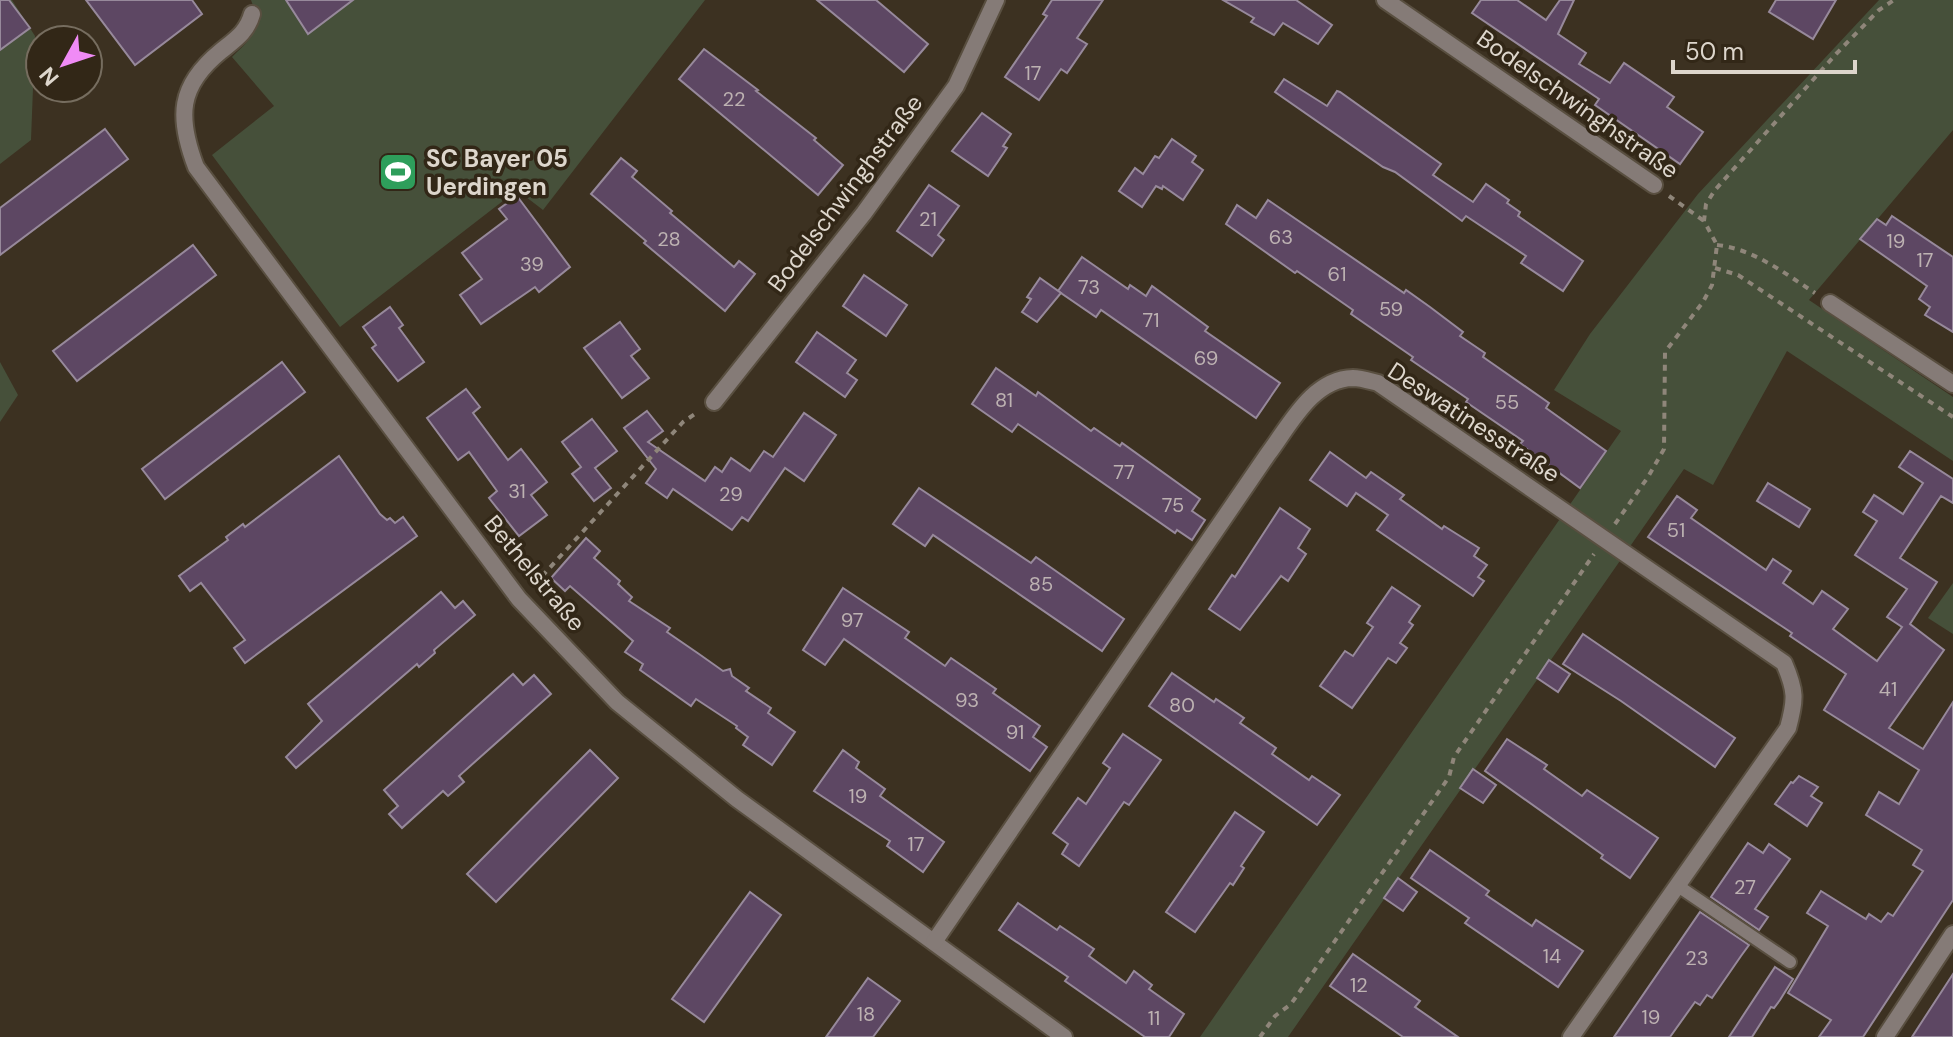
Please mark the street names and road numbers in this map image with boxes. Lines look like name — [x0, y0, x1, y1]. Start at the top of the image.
street label: Bodelschwinghstraße — [1471, 23, 1685, 185]
street label: Bodelschwinghstraße — [761, 88, 929, 298]
street label: Deswatinesstraße — [1382, 355, 1566, 489]
street label: Bethelstraße — [478, 509, 592, 637]

